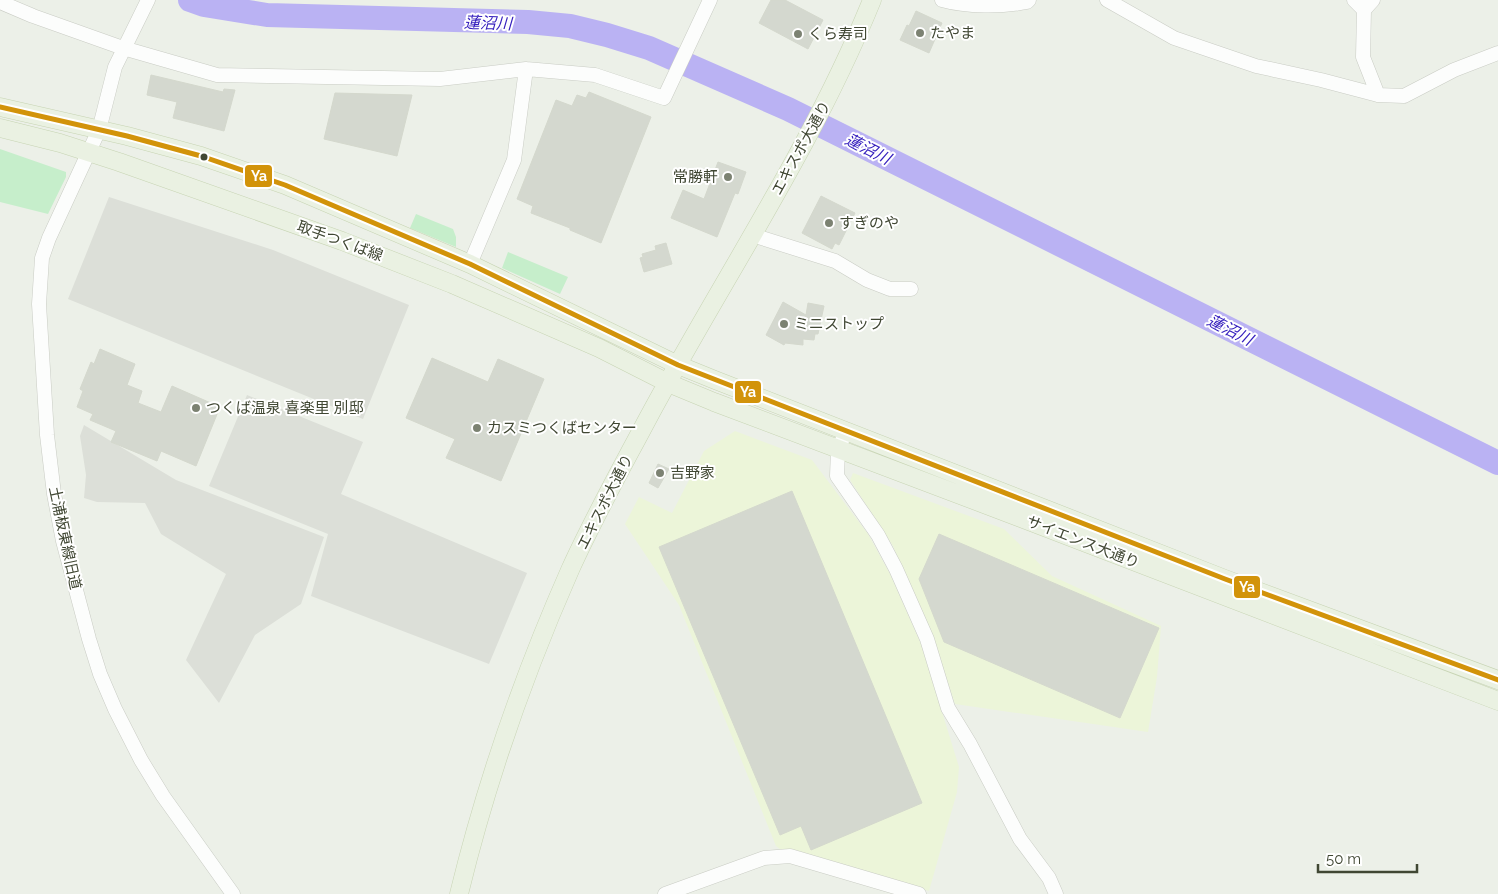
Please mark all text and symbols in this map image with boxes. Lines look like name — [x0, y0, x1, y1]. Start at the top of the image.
water label: 蓮沼川 — [464, 13, 514, 33]
place label: たやま — [930, 24, 975, 42]
place label: くら寿司 — [808, 25, 868, 43]
marker: たやま — [914, 27, 926, 39]
marker: くら寿司 — [792, 28, 804, 40]
street label: エキスポ大通り — [768, 98, 834, 198]
water label: 蓮沼川 — [842, 130, 895, 169]
unlabelled marker — [199, 152, 209, 162]
line badge: Ya — [244, 164, 273, 188]
text: Ya — [251, 168, 267, 184]
place label: 常勝軒 — [673, 168, 718, 186]
marker: 常勝軒 — [722, 171, 734, 183]
place label: すぎのや — [839, 214, 899, 232]
street label: 取手つくば線 — [295, 217, 385, 265]
marker: すぎのや — [823, 217, 835, 229]
water label: 蓮沼川 — [1204, 311, 1257, 350]
place label: ミニストップ — [794, 315, 884, 333]
marker: ミニストップ — [778, 318, 790, 330]
line badge: Ya — [734, 380, 762, 404]
text: Ya — [740, 384, 756, 400]
place label: つくば温泉 喜楽里 別邸 — [206, 399, 364, 417]
marker: つくば温泉 喜楽里 別邸 — [190, 402, 202, 414]
place label: カスミつくばセンター — [487, 419, 637, 437]
marker: カスミつくばセンター — [471, 422, 483, 434]
street label: エキスポ大通り — [573, 451, 637, 553]
place label: 吉野家 — [670, 464, 715, 482]
marker: 吉野家 — [654, 467, 666, 479]
street label: 土浦板東線旧道 — [45, 485, 85, 591]
street label: サイエンス大通り — [1024, 512, 1142, 572]
line badge: Ya — [1233, 575, 1261, 599]
text: Ya — [1239, 579, 1255, 595]
scale bar — [1318, 842, 1417, 874]
text: 50 m — [1326, 850, 1361, 868]

